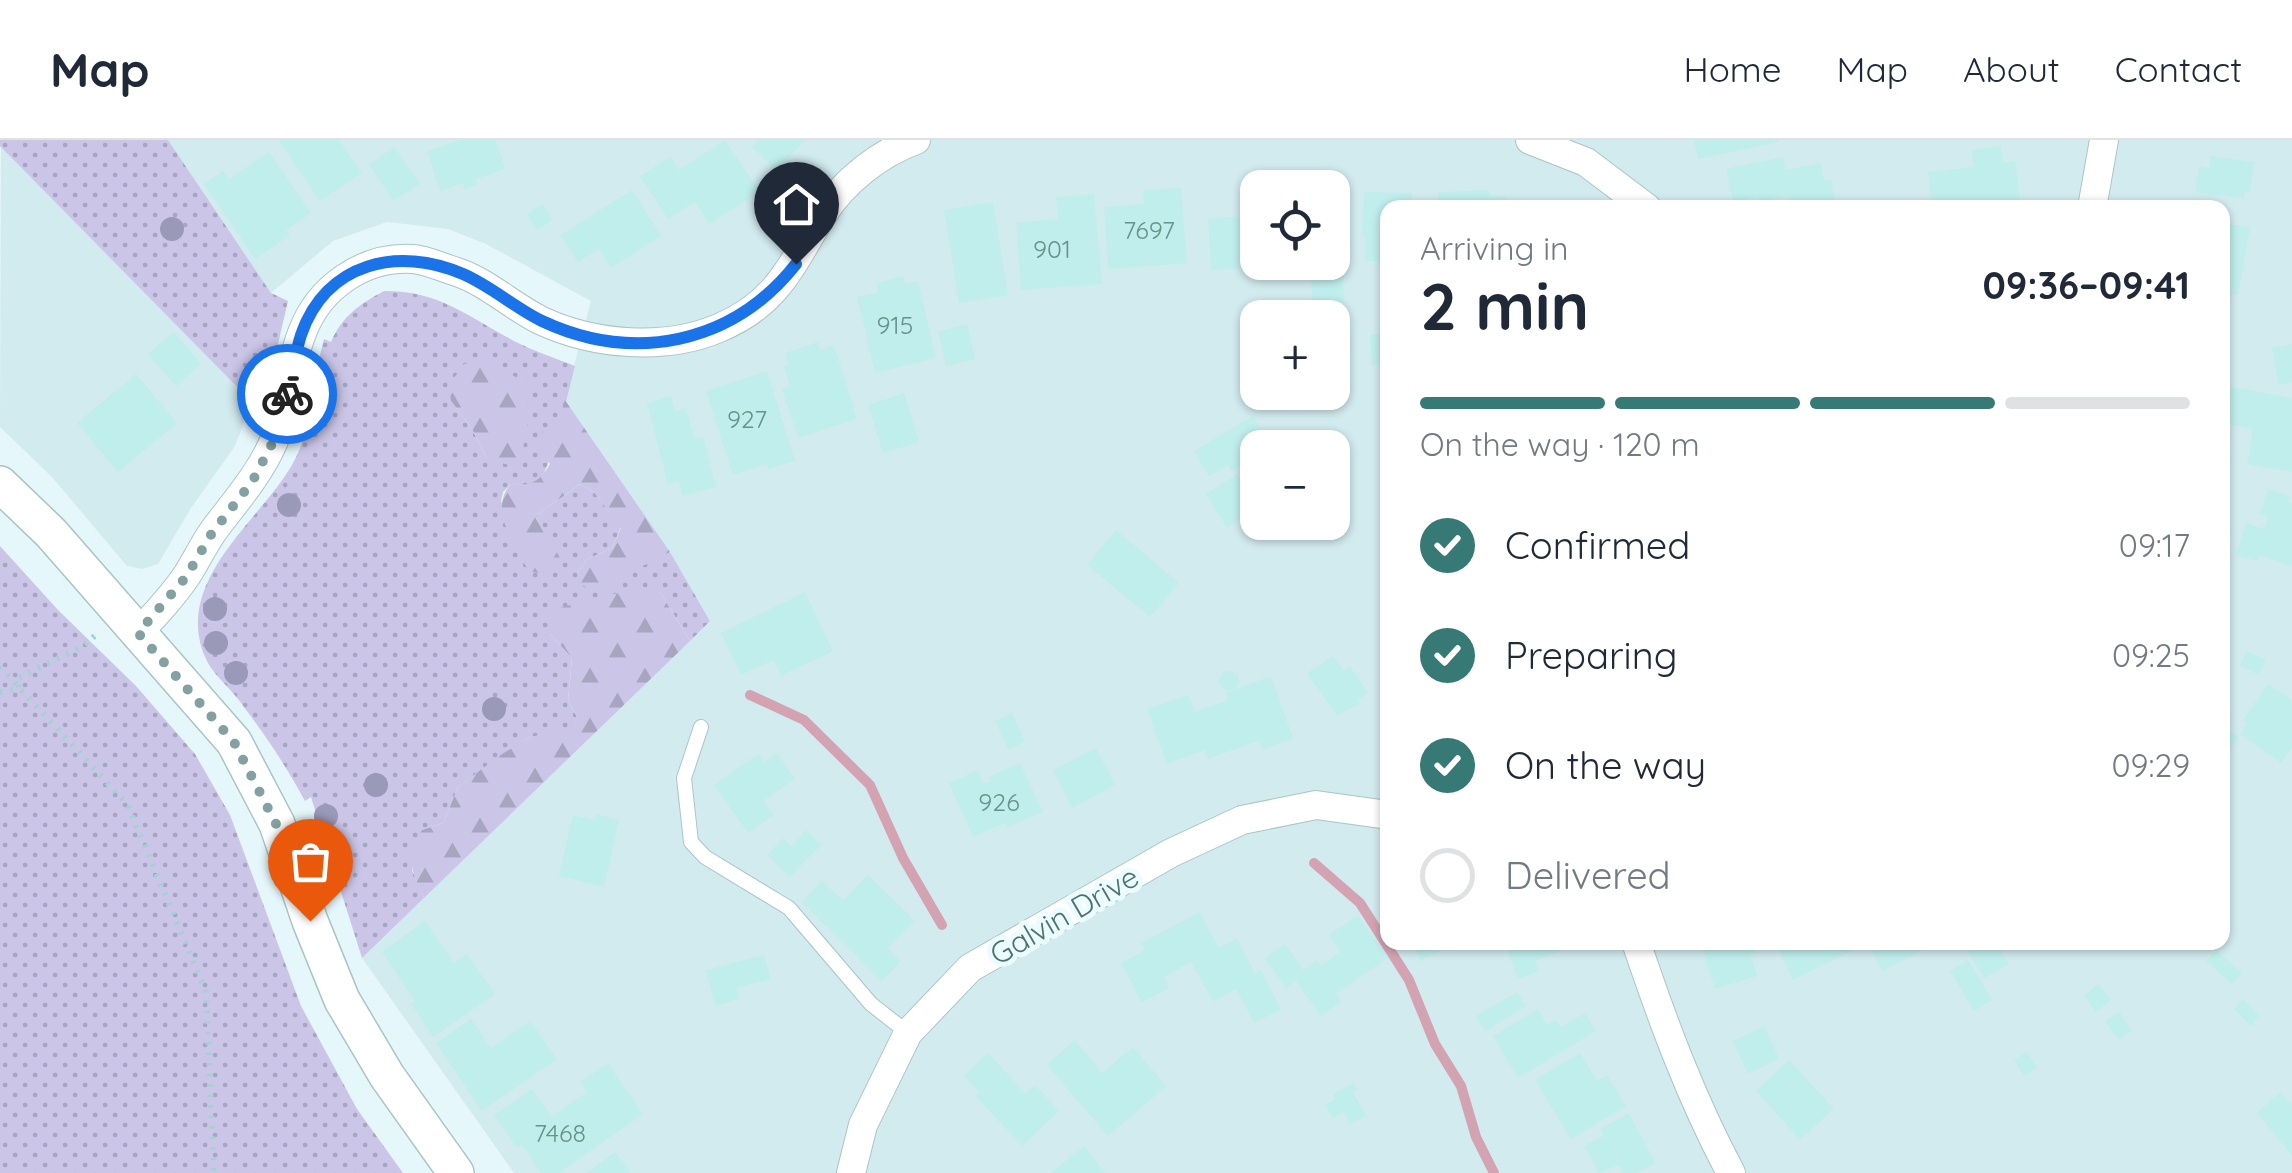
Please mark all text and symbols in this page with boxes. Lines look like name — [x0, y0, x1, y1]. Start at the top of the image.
text: Map — [50, 39, 150, 99]
text: Home — [1684, 47, 1782, 91]
text: Map — [1837, 47, 1908, 91]
text: About — [1963, 47, 2060, 91]
text: Contact — [2115, 47, 2242, 91]
pin — [754, 162, 839, 265]
map controls — [1240, 170, 1350, 540]
button: locate — [1240, 170, 1350, 280]
icon: home — [769, 177, 824, 232]
house number: 7697 — [1123, 214, 1175, 245]
text: Arriving in — [1420, 228, 1569, 268]
house number: 901 — [1033, 233, 1071, 264]
text: 09:36–09:41 — [1982, 261, 2190, 309]
text: 2 min — [1420, 265, 1589, 346]
button: + — [1240, 300, 1350, 410]
house number: 915 — [876, 309, 914, 340]
courier — [237, 344, 337, 444]
icon: bike — [260, 367, 315, 422]
house number: 927 — [727, 403, 767, 434]
text: On the way · 120 m — [1420, 424, 1700, 464]
button: − — [1240, 430, 1350, 540]
icon: check — [1420, 518, 1475, 573]
text: Confirmed — [1505, 521, 1690, 569]
text: 09:17 — [2119, 525, 2190, 565]
icon: check — [1420, 628, 1475, 683]
text: Preparing — [1505, 631, 1677, 679]
text: 09:25 — [2112, 635, 2190, 675]
icon: check — [1420, 738, 1475, 793]
text: On the way — [1505, 741, 1706, 789]
text: 09:29 — [2112, 745, 2190, 785]
house number: 926 — [978, 786, 1020, 817]
pin — [268, 819, 353, 922]
icon: bag — [283, 834, 338, 889]
text: Delivered — [1505, 851, 1671, 899]
street label: Galvin Drive — [983, 857, 1145, 973]
house number: 7468 — [534, 1117, 586, 1148]

